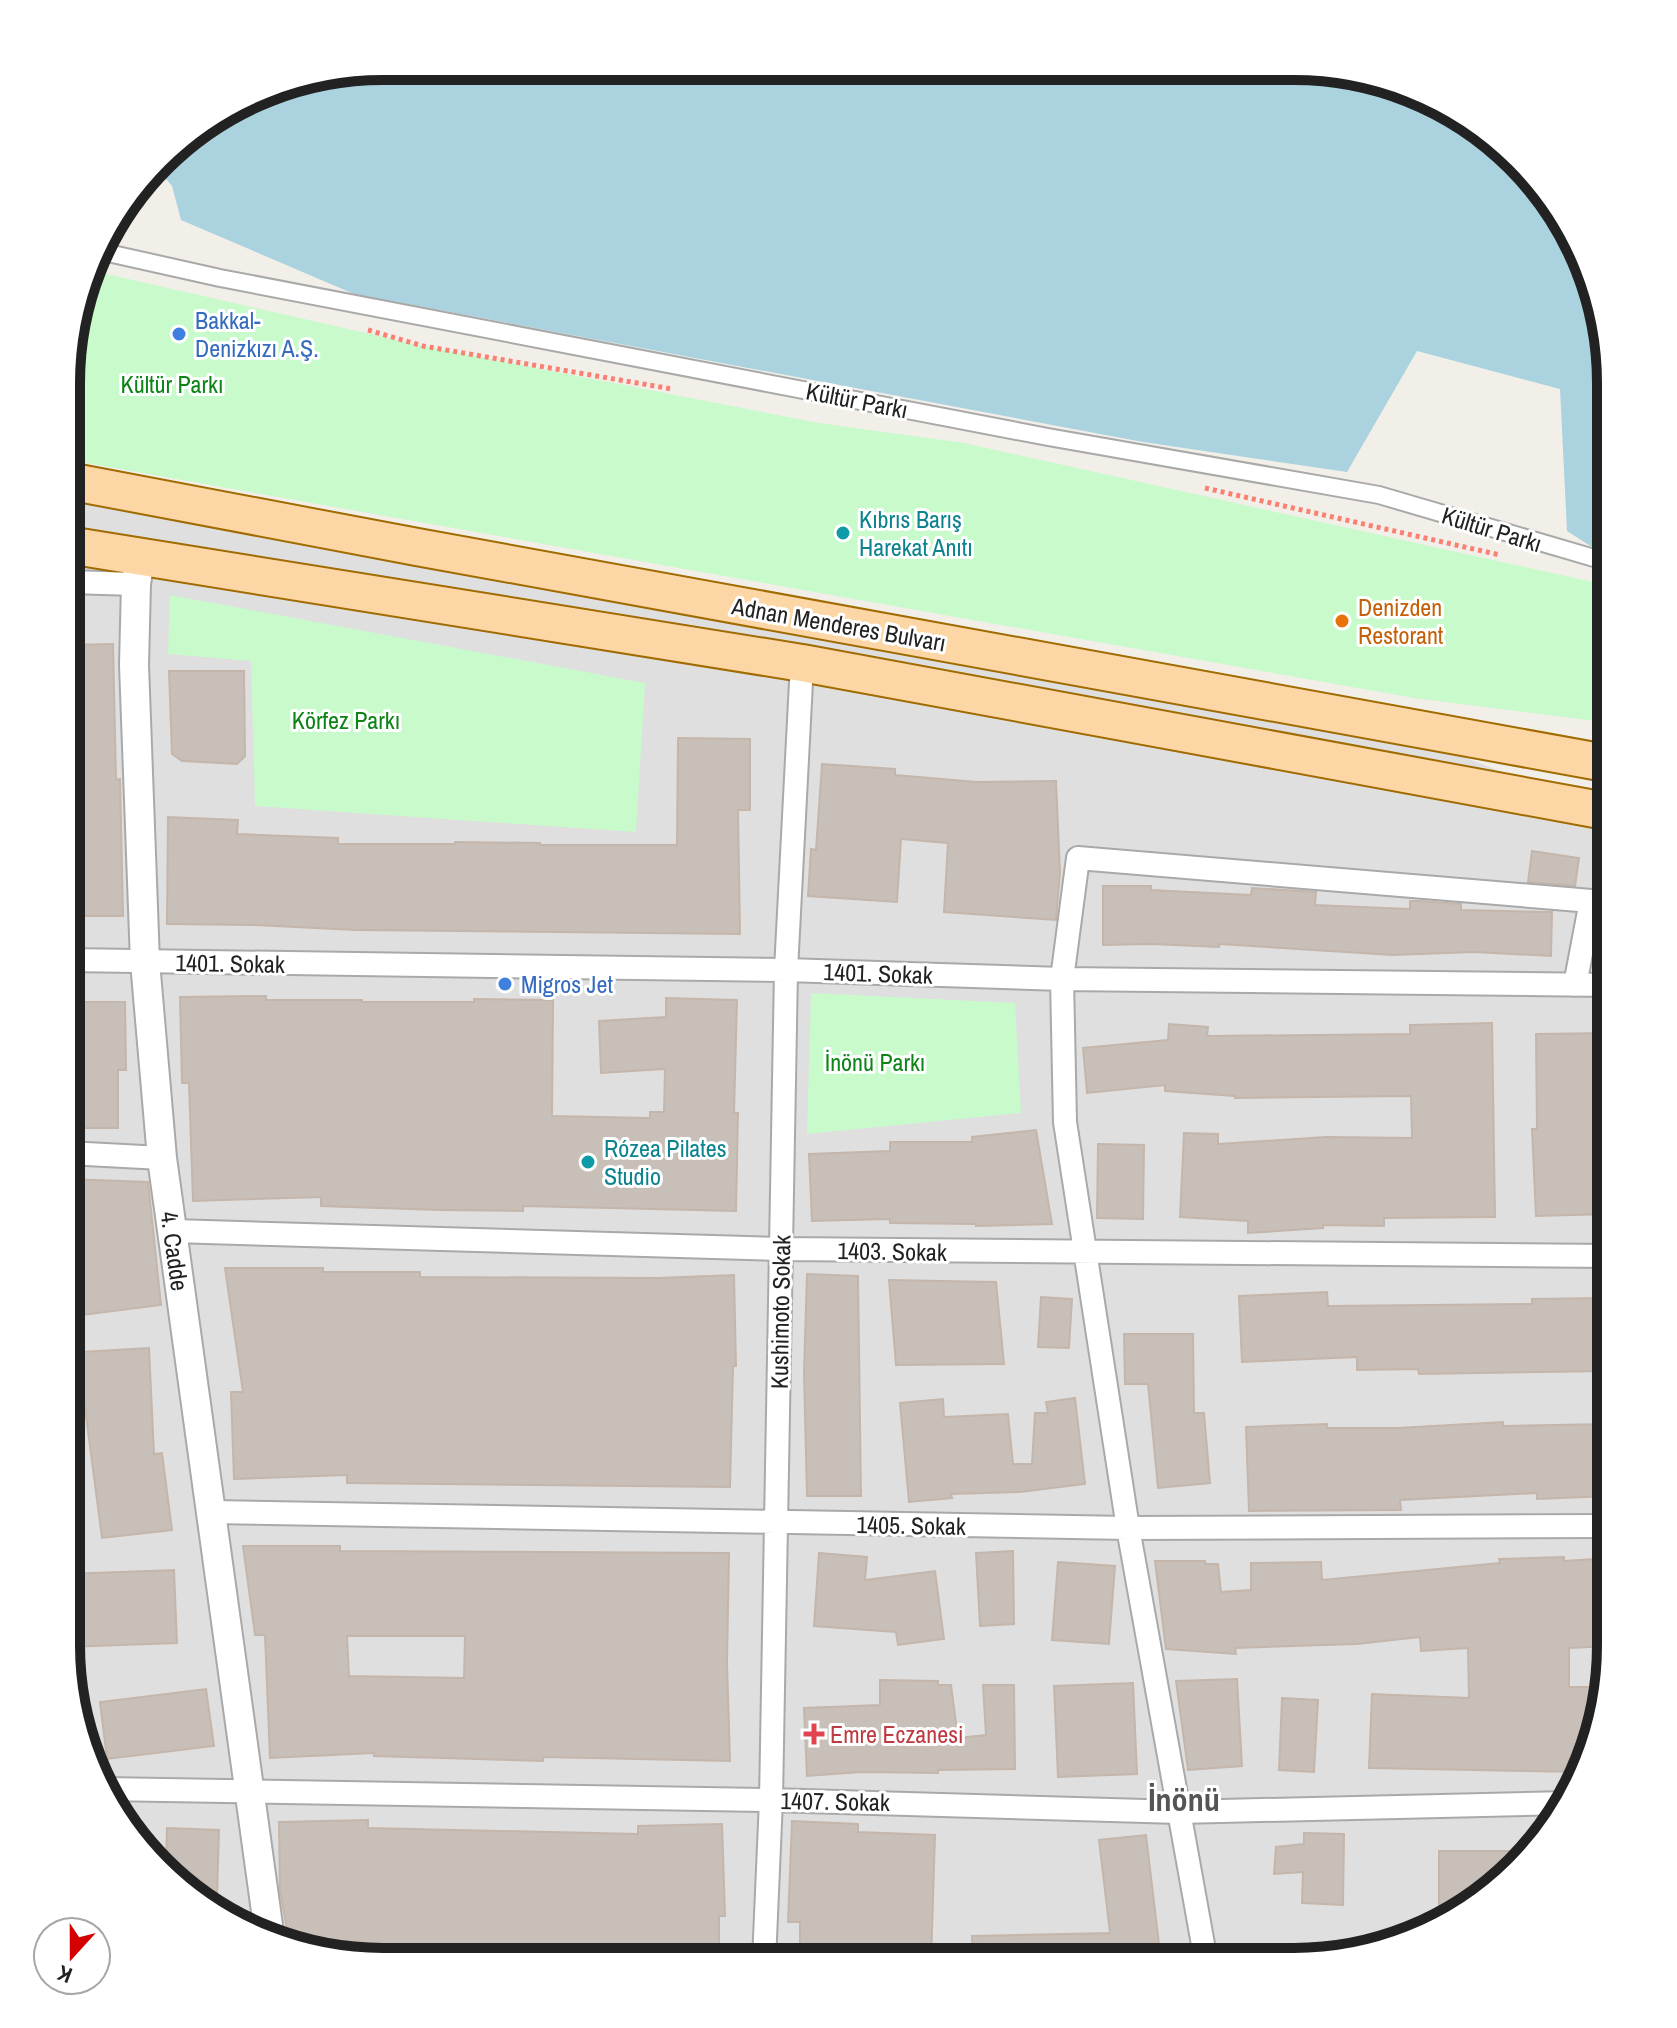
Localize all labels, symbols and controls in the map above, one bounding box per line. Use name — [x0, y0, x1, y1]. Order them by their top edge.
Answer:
place label: Bakkal- Denizkızı A.Ş. — [195, 304, 319, 364]
marker: Bakkal- Denizkızı A.Ş. — [170, 325, 188, 343]
park label: Kültür Parkı — [121, 368, 223, 400]
street label: Kültür Parkı — [803, 374, 911, 426]
street label: Kültür Parkı — [1438, 499, 1546, 559]
place label: Kıbrıs Barış Harekat Anıtı — [859, 503, 973, 563]
marker: Kıbrıs Barış Harekat Anıtı — [834, 524, 852, 542]
street label: Adnan Menderes Bulvarı — [729, 589, 948, 659]
place label: Denizden Restorant — [1358, 591, 1444, 651]
marker: Denizden Restorant — [1333, 612, 1351, 630]
park label: Körfez Parkı — [292, 704, 400, 736]
street label: 1401. Sokak — [175, 946, 285, 980]
street label: 1401. Sokak — [823, 955, 933, 991]
place label: Migros Jet — [521, 968, 613, 1000]
marker: Migros Jet — [496, 975, 514, 993]
park label: İnönü Parkı — [825, 1046, 925, 1078]
place label: Rózea Pilates Studio — [604, 1132, 727, 1192]
marker: Rózea Pilates Studio — [579, 1153, 597, 1171]
street label: 4. Cadde — [154, 1209, 196, 1293]
street label: Kushimoto Sokak — [763, 1234, 797, 1389]
street label: 1403. Sokak — [837, 1234, 947, 1268]
street label: 1405. Sokak — [856, 1508, 966, 1542]
place label: Emre Eczanesi — [830, 1718, 963, 1750]
marker: Emre Eczanesi — [805, 1725, 823, 1743]
district label: İnönü — [1148, 1778, 1220, 1821]
street label: 1407. Sokak — [780, 1784, 890, 1818]
north arrow — [32, 1916, 112, 1996]
text: K — [53, 1958, 76, 1991]

